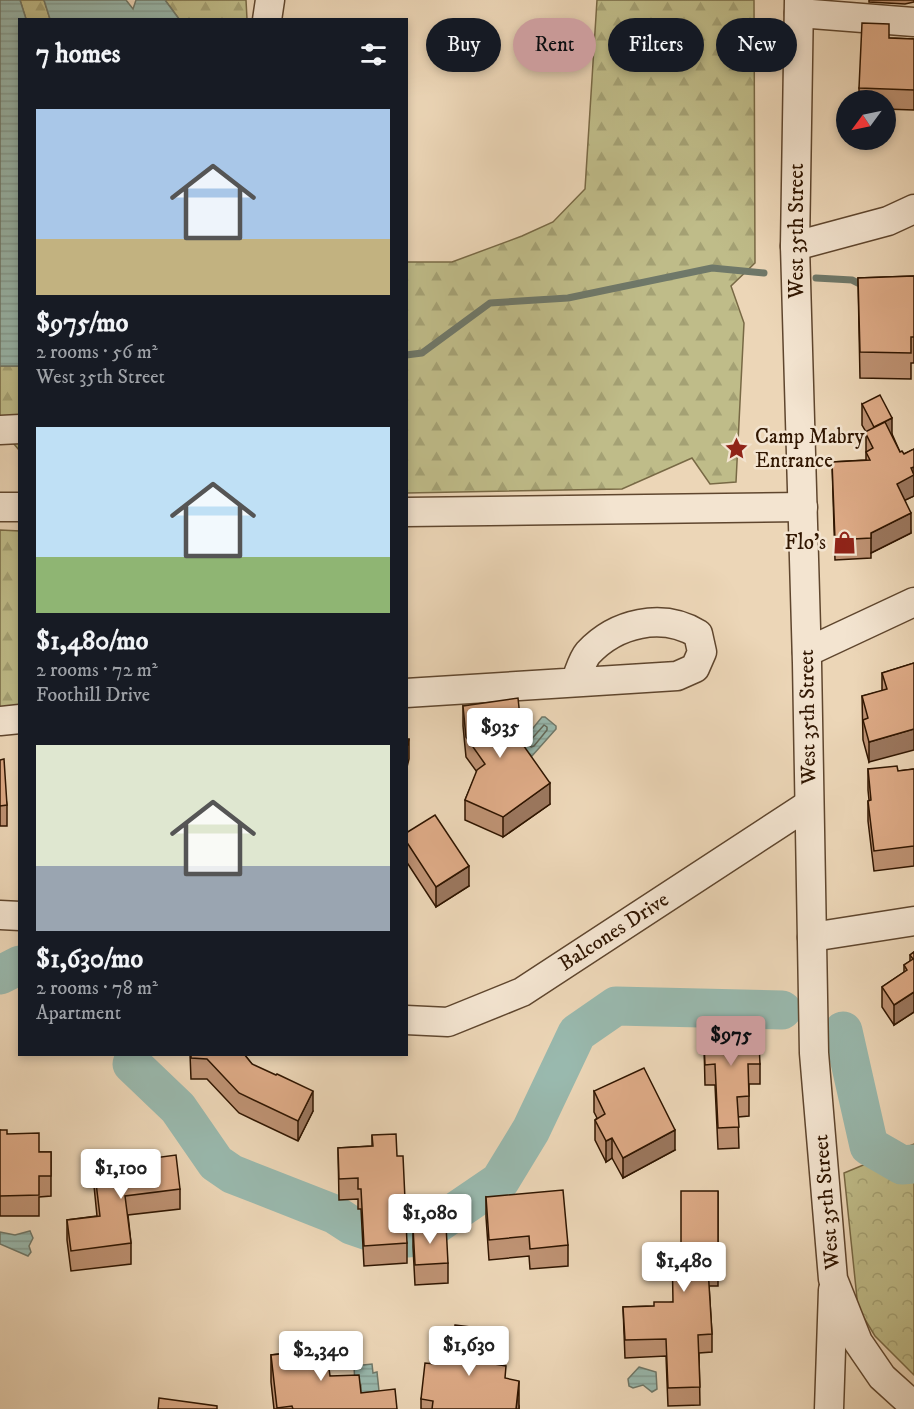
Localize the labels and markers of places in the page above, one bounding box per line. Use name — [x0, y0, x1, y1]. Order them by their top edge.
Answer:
place label: Camp Mabry Entrance — [755, 424, 865, 474]
place icon: Camp Mabry Entrance — [724, 436, 750, 462]
place label: Flo's — [785, 530, 826, 556]
shop icon: Flo's — [831, 530, 857, 556]
pin: $935 — [464, 708, 536, 759]
pin: $975 — [695, 1016, 767, 1067]
pin: $1,100 — [72, 1149, 170, 1200]
pin: $1,080 — [381, 1194, 479, 1245]
pin: $1,480 — [635, 1242, 733, 1293]
pin: $1,630 — [420, 1326, 518, 1377]
pin: $2,340 — [272, 1331, 370, 1382]

